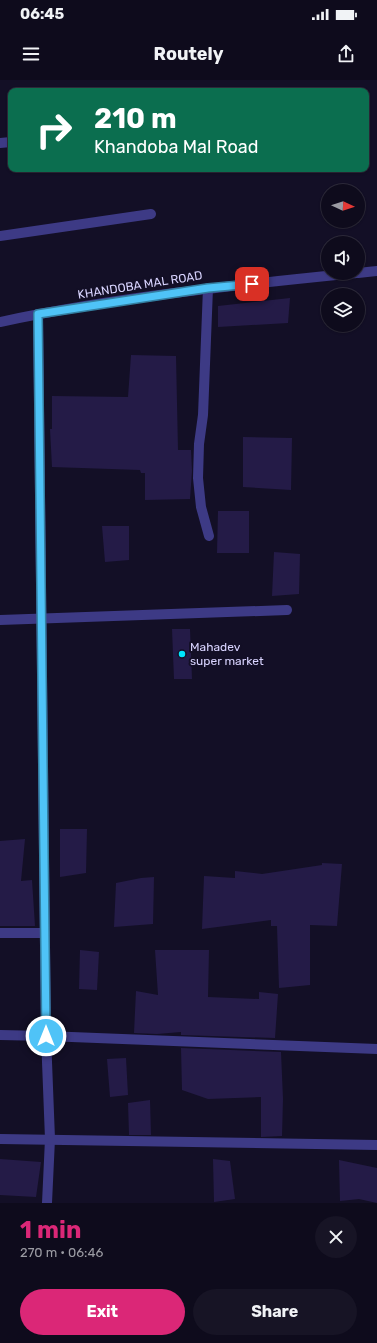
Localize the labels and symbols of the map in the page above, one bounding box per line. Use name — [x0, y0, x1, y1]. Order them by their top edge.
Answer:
north arrow — [321, 184, 365, 228]
pin — [235, 267, 269, 301]
street label: KHANDOBA MAL ROAD — [77, 268, 203, 302]
place label: Mahadev super market — [190, 640, 264, 668]
marker: Mahadev super market — [177, 649, 187, 659]
position arrow — [25, 1015, 67, 1057]

